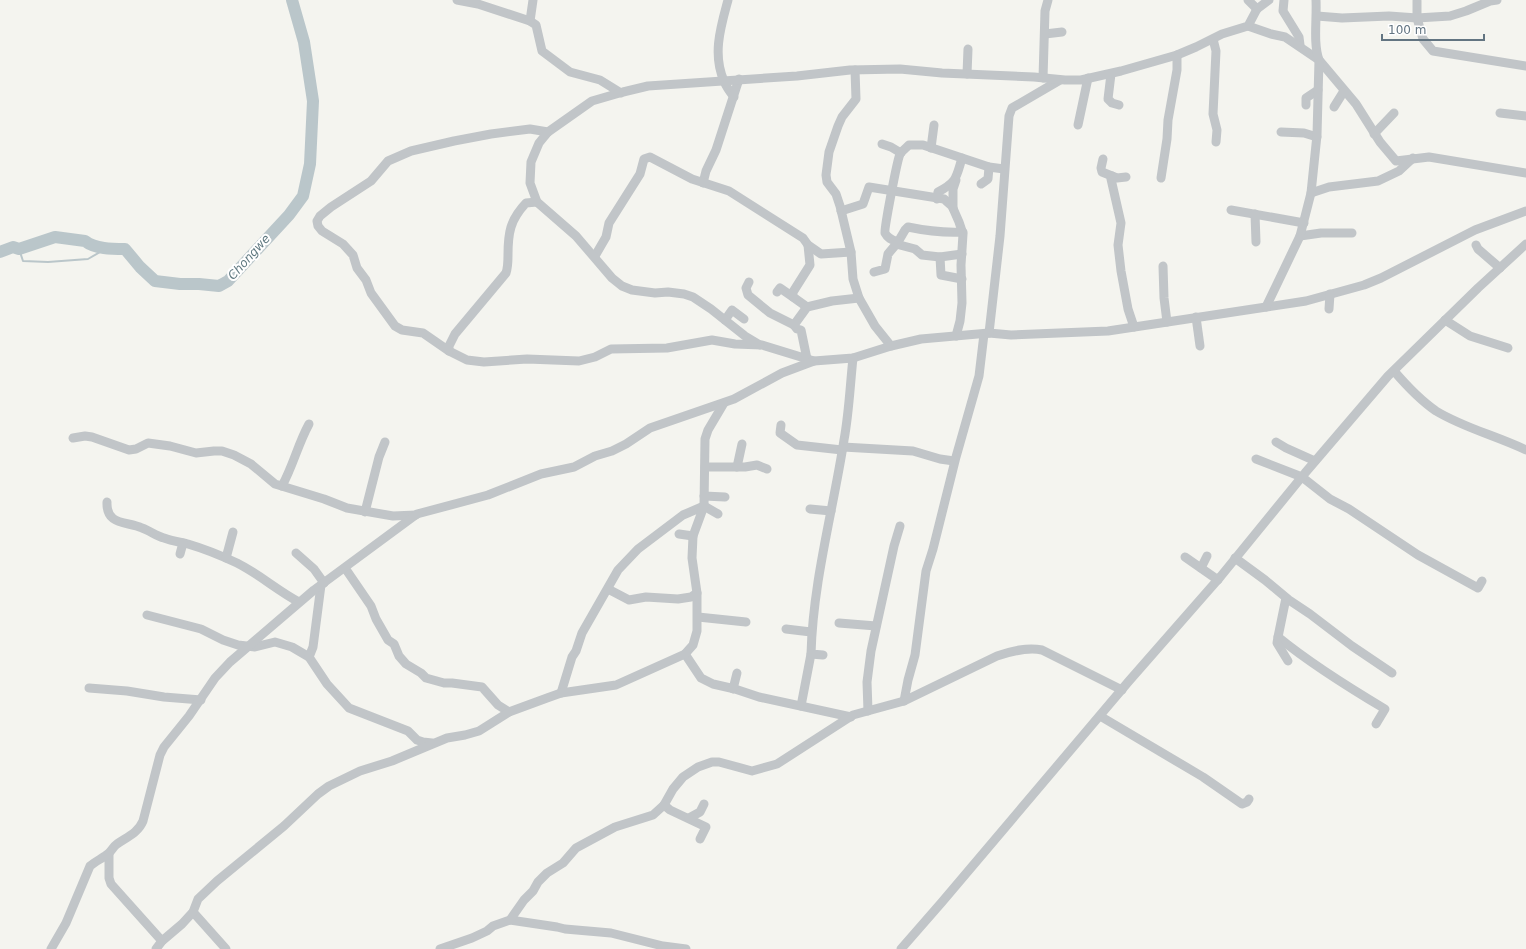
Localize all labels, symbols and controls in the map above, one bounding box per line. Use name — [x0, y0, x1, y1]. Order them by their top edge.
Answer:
scale bar — [1382, 16, 1484, 42]
text: 100 m — [1388, 23, 1426, 37]
water label: Chongwe — [225, 232, 273, 282]

